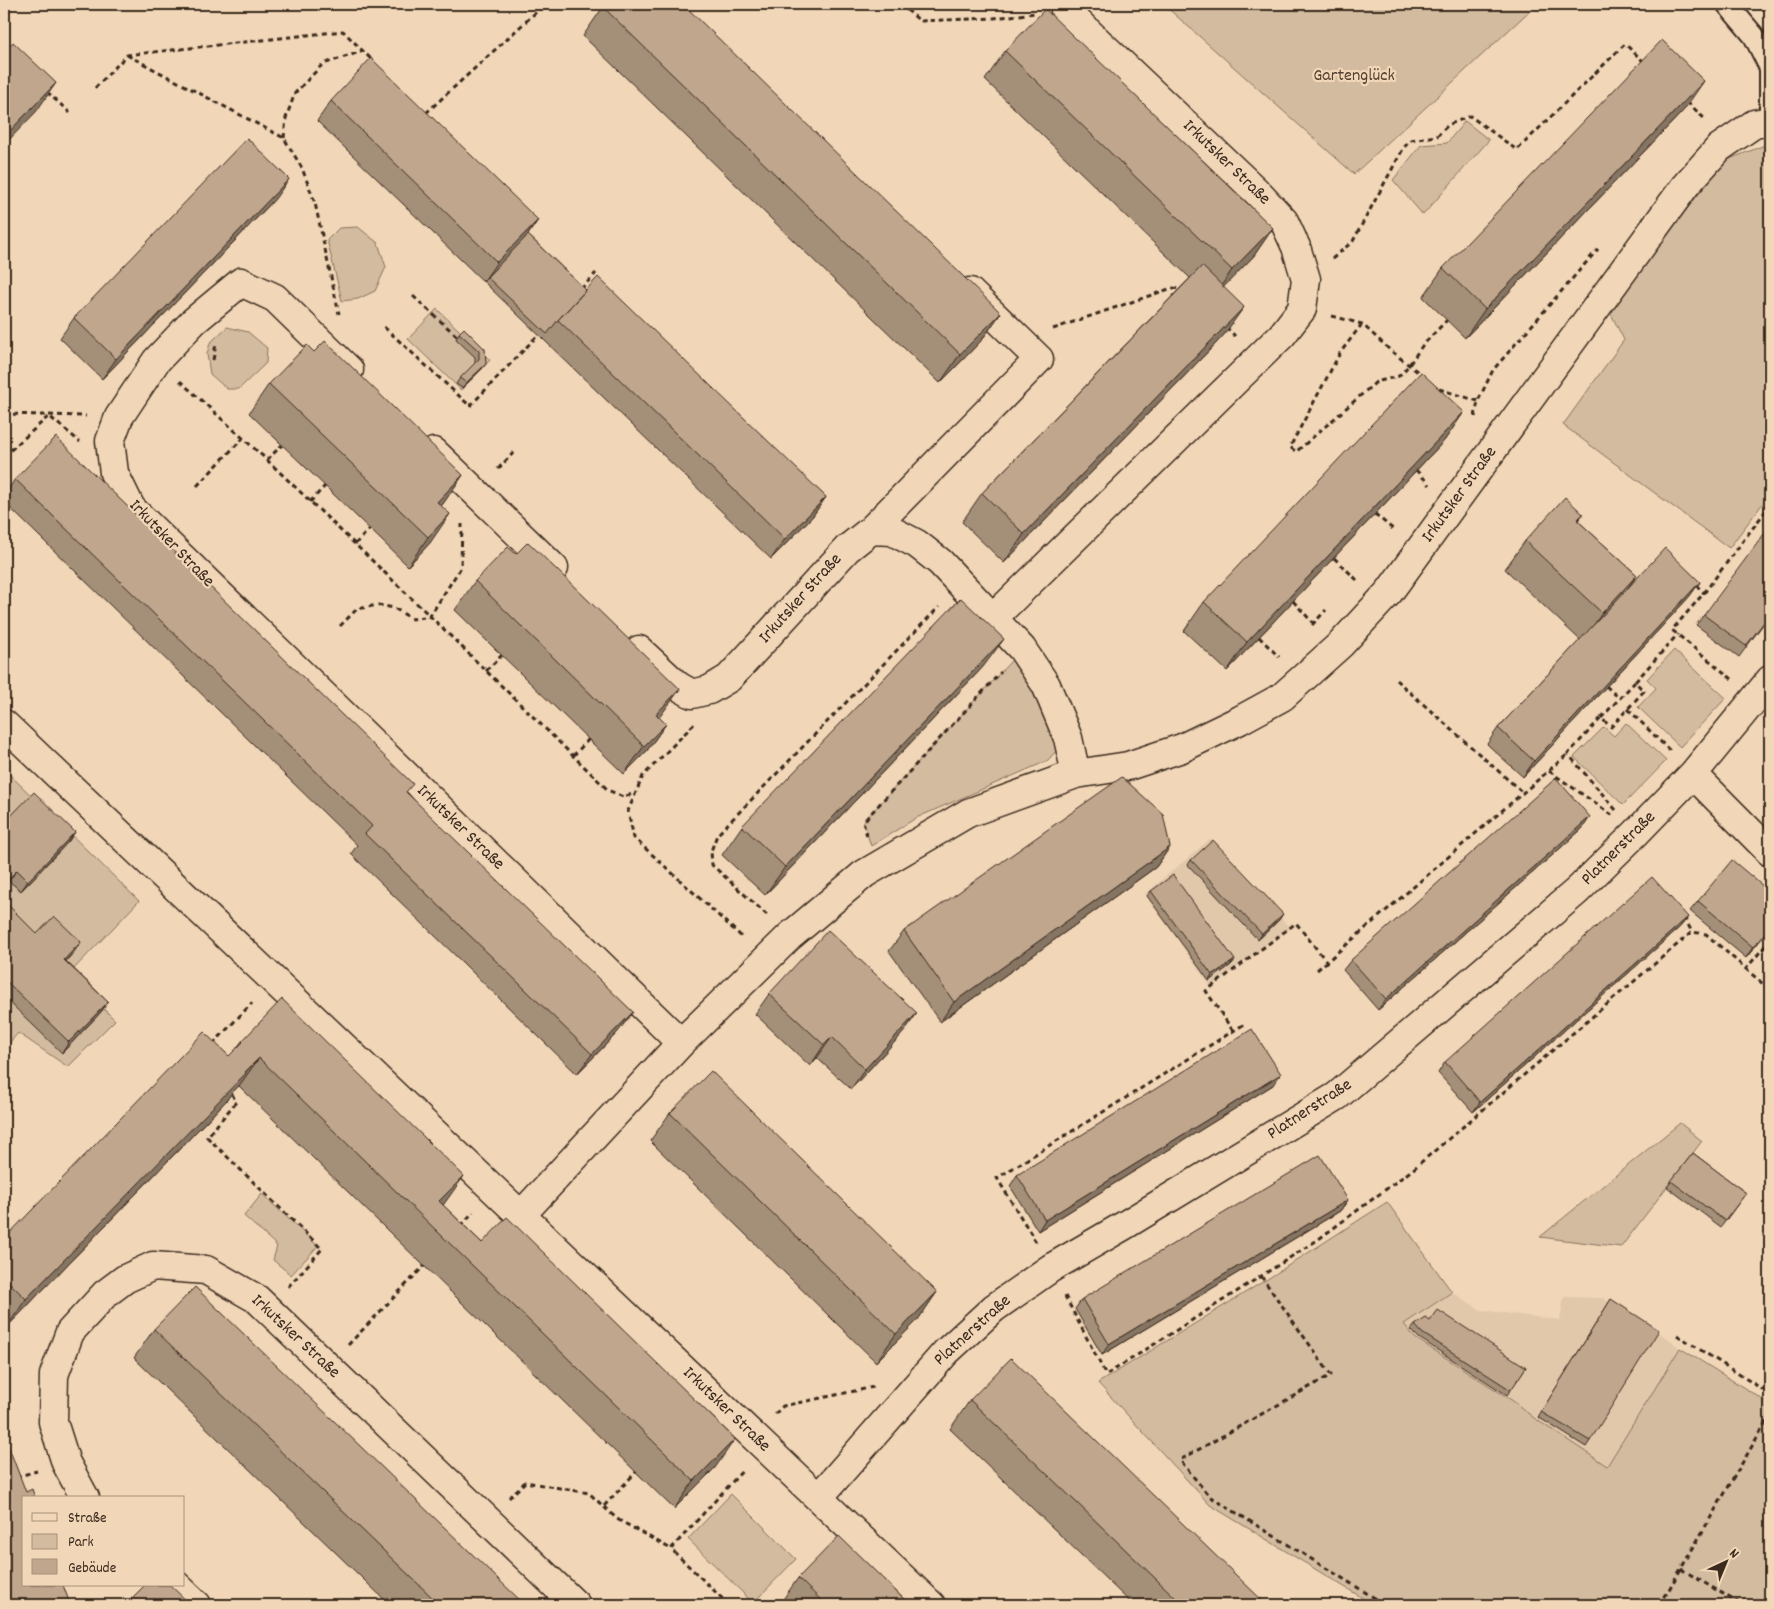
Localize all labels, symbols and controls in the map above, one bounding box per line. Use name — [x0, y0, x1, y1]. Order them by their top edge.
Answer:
park label: Gartenglück — [1313, 64, 1395, 89]
street label: Irkutsker Straße — [1176, 114, 1276, 212]
street label: Irkutsker Straße — [1416, 442, 1504, 548]
street label: Irkutsker Straße — [122, 494, 220, 594]
street label: Irkutsker Straße — [754, 548, 848, 650]
street label: Irkutsker Straße — [410, 779, 510, 877]
street label: Platnerstraße — [1576, 806, 1662, 892]
street label: Platnerstraße — [1263, 1073, 1357, 1147]
street label: Irkutsker Straße — [245, 1289, 345, 1385]
street label: Platnerstraße — [929, 1289, 1017, 1372]
street label: Irkutsker Straße — [676, 1361, 776, 1459]
legend — [22, 1496, 185, 1586]
text: Straße — [68, 1508, 107, 1530]
text: Park — [68, 1532, 94, 1554]
north arrow — [1702, 1536, 1752, 1586]
text: N — [1724, 1544, 1743, 1564]
text: Gebäude — [68, 1558, 117, 1580]

